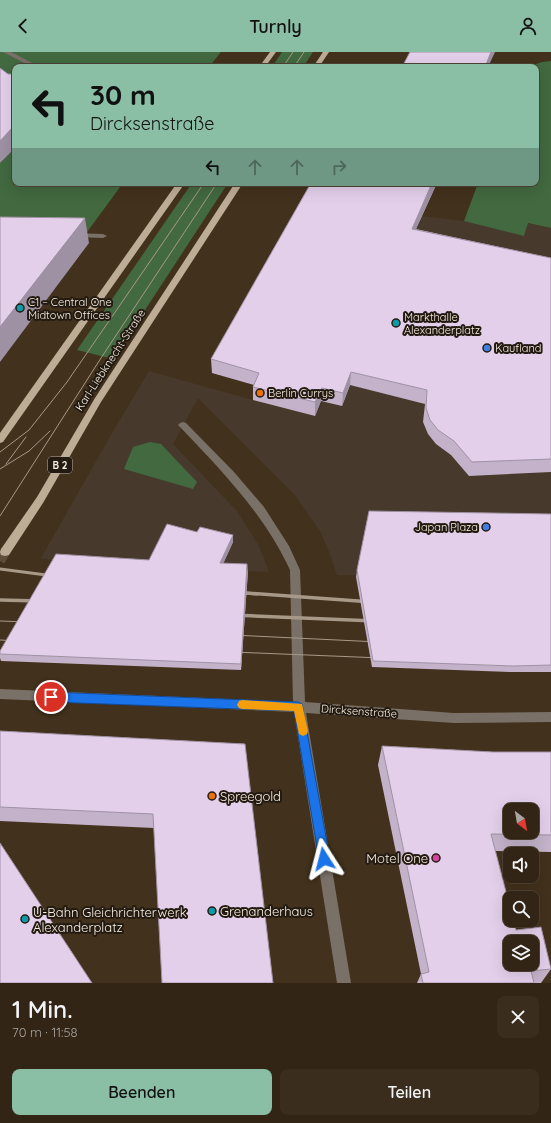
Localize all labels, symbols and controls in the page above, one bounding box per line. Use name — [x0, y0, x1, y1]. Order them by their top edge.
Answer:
icon: back — [12, 15, 34, 37]
text: Turnly — [249, 15, 302, 38]
icon: person — [517, 15, 539, 37]
text: 30 m — [90, 77, 156, 112]
icon: left — [24, 80, 76, 132]
text: Dircksenstraße — [90, 112, 214, 135]
icon: left — [202, 156, 224, 178]
icon: ahead — [244, 156, 266, 178]
icon: ahead — [286, 156, 308, 178]
icon: right — [328, 156, 350, 178]
place label: C1 – Central One Midtown Offices — [28, 295, 112, 322]
marker: C1 – Central One Midtown Offices — [15, 303, 25, 313]
street label: Karl-Liebknecht-Straße — [72, 307, 148, 413]
place label: Markthalle Alexanderplatz — [404, 310, 480, 337]
marker: Markthalle Alexanderplatz — [391, 318, 401, 328]
place label: Kaufland — [495, 341, 541, 355]
marker: Kaufland — [482, 343, 492, 353]
place label: Berlin Currys — [268, 386, 333, 400]
marker: Berlin Currys — [255, 388, 265, 398]
road number: B 2 — [48, 457, 72, 473]
place label: Japan Plaza — [415, 520, 478, 534]
marker: Japan Plaza — [481, 522, 491, 532]
pin — [34, 680, 68, 714]
icon: arrive — [40, 686, 62, 708]
street label: Dircksenstraße — [321, 701, 397, 721]
place label: Spreegold — [220, 788, 281, 804]
marker: Spreegold — [207, 791, 217, 801]
north arrow — [503, 803, 539, 839]
map controls — [503, 803, 539, 971]
position arrow — [303, 838, 345, 880]
button: sound — [503, 847, 539, 883]
place label: Motel One — [366, 850, 428, 866]
marker: Motel One — [431, 853, 441, 863]
button: search — [503, 891, 539, 927]
place label: Grenanderhaus — [220, 903, 313, 919]
place label: U-Bahn Gleichrichterwerk Alexanderplatz — [33, 904, 187, 935]
marker: Grenanderhaus — [207, 906, 217, 916]
marker: U-Bahn Gleichrichterwerk Alexanderplatz — [20, 914, 30, 924]
button: layers — [503, 935, 539, 971]
text: 1 Min. — [12, 994, 73, 1024]
button: close — [497, 996, 539, 1038]
text: 70 m · 11:58 — [12, 1024, 78, 1040]
button: Beenden — [12, 1069, 272, 1115]
button: Teilen — [280, 1069, 539, 1115]

